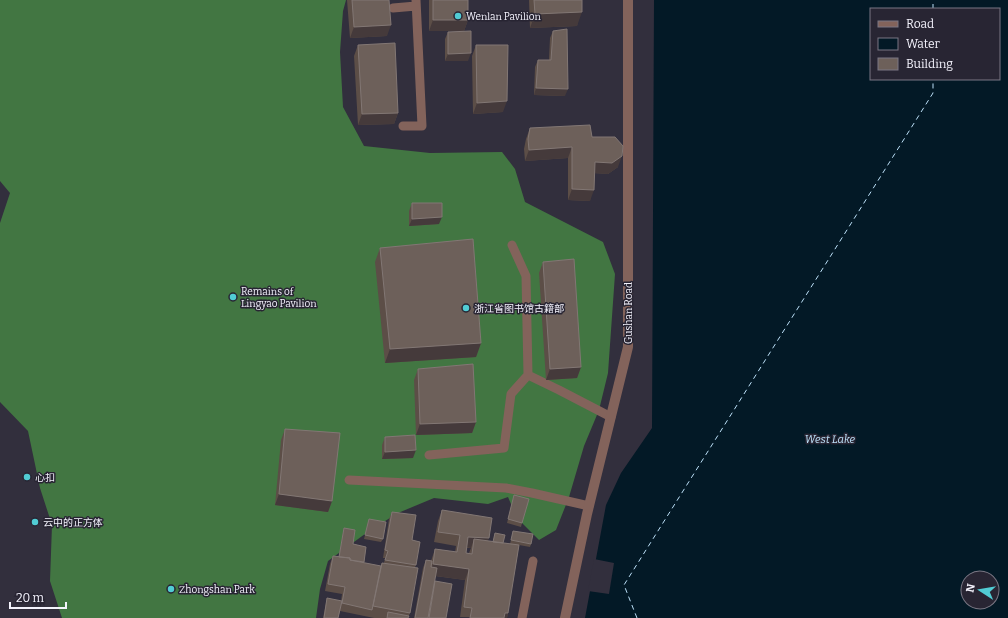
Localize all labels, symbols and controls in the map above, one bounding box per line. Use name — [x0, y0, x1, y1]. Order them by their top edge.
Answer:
legend — [870, 8, 1000, 80]
marker: Wenlan Pavilion — [453, 11, 463, 21]
place label: Wenlan Pavilion — [466, 11, 542, 23]
text: Road — [906, 17, 934, 31]
text: Water — [906, 37, 941, 51]
text: Building — [906, 57, 953, 71]
street label: Gushan Road — [623, 282, 635, 344]
place label: Remains of Lingyao Pavilion — [241, 286, 317, 310]
marker: Remains of Lingyao Pavilion — [228, 292, 238, 302]
marker: 浙江省图书馆古籍部 — [461, 303, 471, 313]
place label: 浙江省图书馆古籍部 — [474, 303, 564, 315]
water label: West Lake — [805, 433, 856, 446]
marker: 心扣 — [22, 472, 32, 482]
place label: 心扣 — [35, 472, 55, 484]
marker: 云中的正方体 — [30, 517, 40, 527]
place label: 云中的正方体 — [43, 517, 103, 529]
north arrow — [960, 570, 1000, 610]
text: N — [963, 582, 978, 594]
scale bar — [10, 584, 66, 610]
marker: Zhongshan Park — [166, 584, 176, 594]
place label: Zhongshan Park — [179, 584, 255, 596]
text: 20 m — [16, 591, 45, 605]

